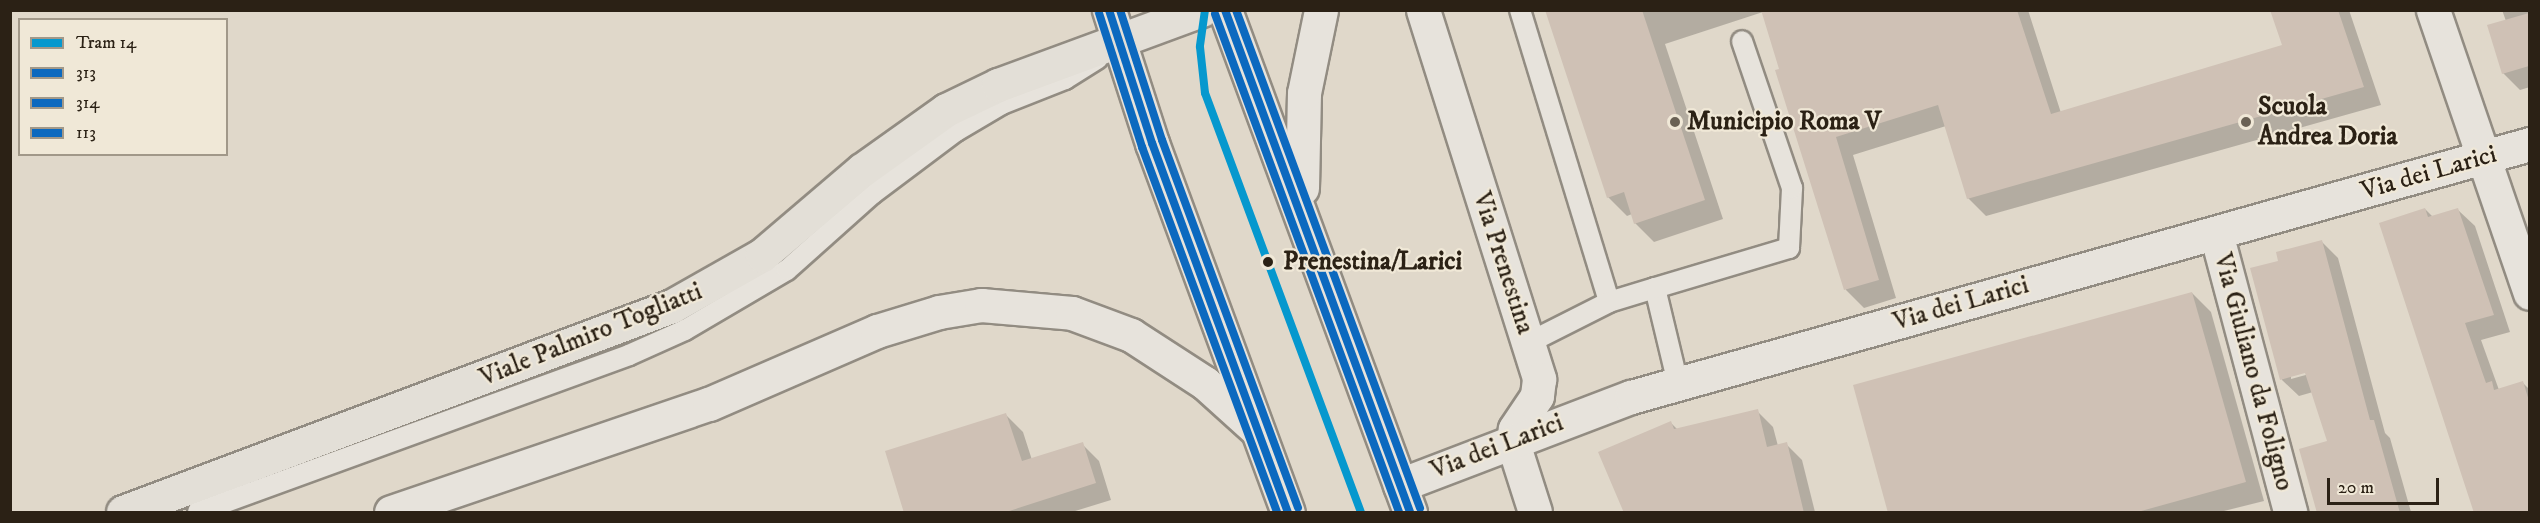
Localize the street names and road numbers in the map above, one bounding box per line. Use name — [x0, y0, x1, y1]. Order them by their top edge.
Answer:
street label: Via dei Larici — [2358, 139, 2500, 207]
street label: Via Prenestina — [1465, 188, 1541, 338]
street label: Via Giuliano da Foligno — [2206, 250, 2300, 494]
street label: Via dei Larici — [1890, 270, 2032, 338]
street label: Viale Palmiro Togliatti — [475, 276, 707, 394]
street label: Via dei Larici — [1426, 407, 1568, 487]

